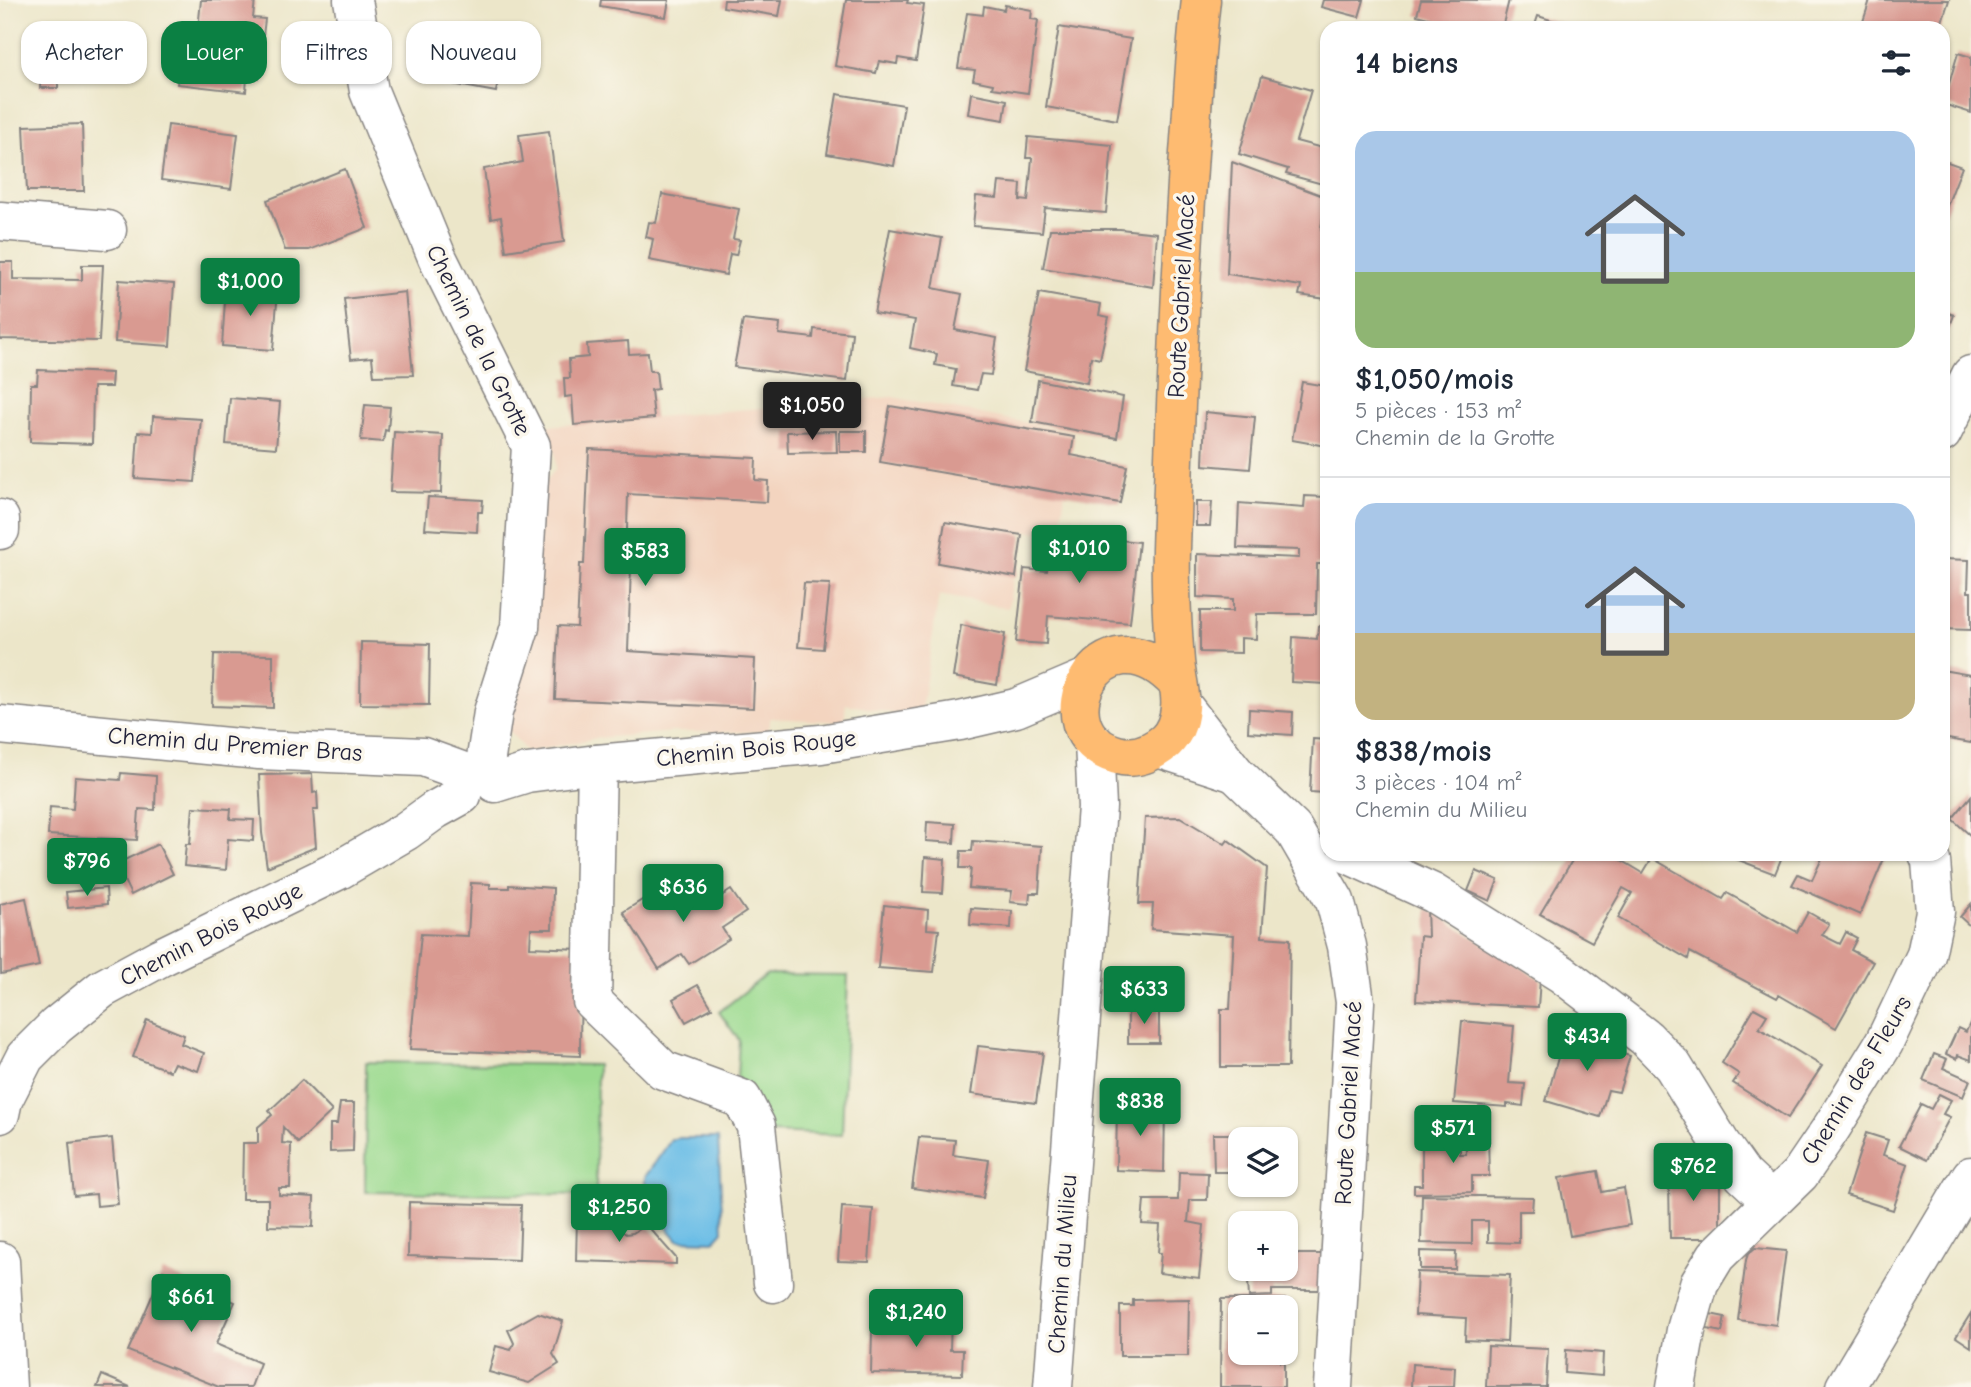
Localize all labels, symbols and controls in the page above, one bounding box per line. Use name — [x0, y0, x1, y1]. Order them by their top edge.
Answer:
chip: Acheter — [21, 21, 147, 84]
chip: Louer — [161, 21, 267, 84]
chip: Filtres — [281, 21, 392, 84]
chip: Nouveau — [406, 21, 541, 84]
icon: filters — [1877, 44, 1915, 82]
text: 14 biens — [1355, 46, 1458, 81]
icon: home — [1572, 176, 1698, 302]
street label: Route Gabriel Macé — [1162, 193, 1200, 399]
street label: Chemin de la Grotte — [421, 240, 537, 440]
pin: $1,000 — [193, 258, 307, 318]
text: $1,000 — [217, 267, 283, 294]
text: $1,050/mois — [1355, 362, 1513, 397]
pin: $1,050 — [755, 382, 869, 442]
text: $1,050 — [779, 391, 845, 418]
text: 5 pièces · 153 m² — [1355, 397, 1521, 424]
text: Chemin de la Grotte — [1355, 424, 1555, 451]
pin: $1,010 — [1022, 526, 1136, 585]
pin: $583 — [604, 528, 686, 588]
text: $1,010 — [1048, 534, 1110, 561]
text: $583 — [620, 537, 670, 564]
icon: home — [1572, 548, 1698, 674]
street label: Chemin du Premier Bras — [107, 721, 363, 767]
street label: Chemin Bois Rouge — [655, 724, 857, 772]
text: $838/mois — [1355, 734, 1491, 769]
text: 3 pièces · 104 m² — [1355, 769, 1522, 796]
text: Chemin du Milieu — [1355, 796, 1527, 823]
pin: $796 — [46, 838, 128, 898]
text: $796 — [63, 847, 111, 874]
pin: $636 — [642, 864, 724, 924]
text: $636 — [658, 873, 708, 900]
street label: Chemin Bois Rouge — [115, 876, 307, 992]
pin: $633 — [1103, 967, 1185, 1026]
text: $633 — [1120, 975, 1168, 1002]
street label: Chemin des Fleurs — [1795, 991, 1917, 1169]
street label: Route Gabriel Macé — [1329, 1000, 1367, 1206]
pin: $434 — [1546, 1014, 1628, 1073]
text: $434 — [1564, 1022, 1610, 1049]
pin: $838 — [1099, 1078, 1181, 1138]
text: $838 — [1116, 1087, 1164, 1114]
pin: $571 — [1412, 1106, 1494, 1165]
text: $571 — [1430, 1114, 1476, 1141]
map controls — [1228, 1127, 1298, 1365]
button: layers — [1228, 1127, 1298, 1197]
pin: $762 — [1652, 1144, 1734, 1203]
text: $762 — [1670, 1152, 1716, 1179]
street label: Chemin du Milieu — [1042, 1173, 1082, 1355]
pin: $1,250 — [562, 1184, 676, 1244]
text: $1,250 — [587, 1193, 651, 1220]
button: + — [1228, 1211, 1298, 1281]
pin: $661 — [150, 1274, 232, 1334]
text: $661 — [168, 1283, 214, 1310]
pin: $1,240 — [859, 1290, 973, 1349]
button: − — [1228, 1295, 1298, 1365]
text: $1,240 — [885, 1298, 947, 1325]

